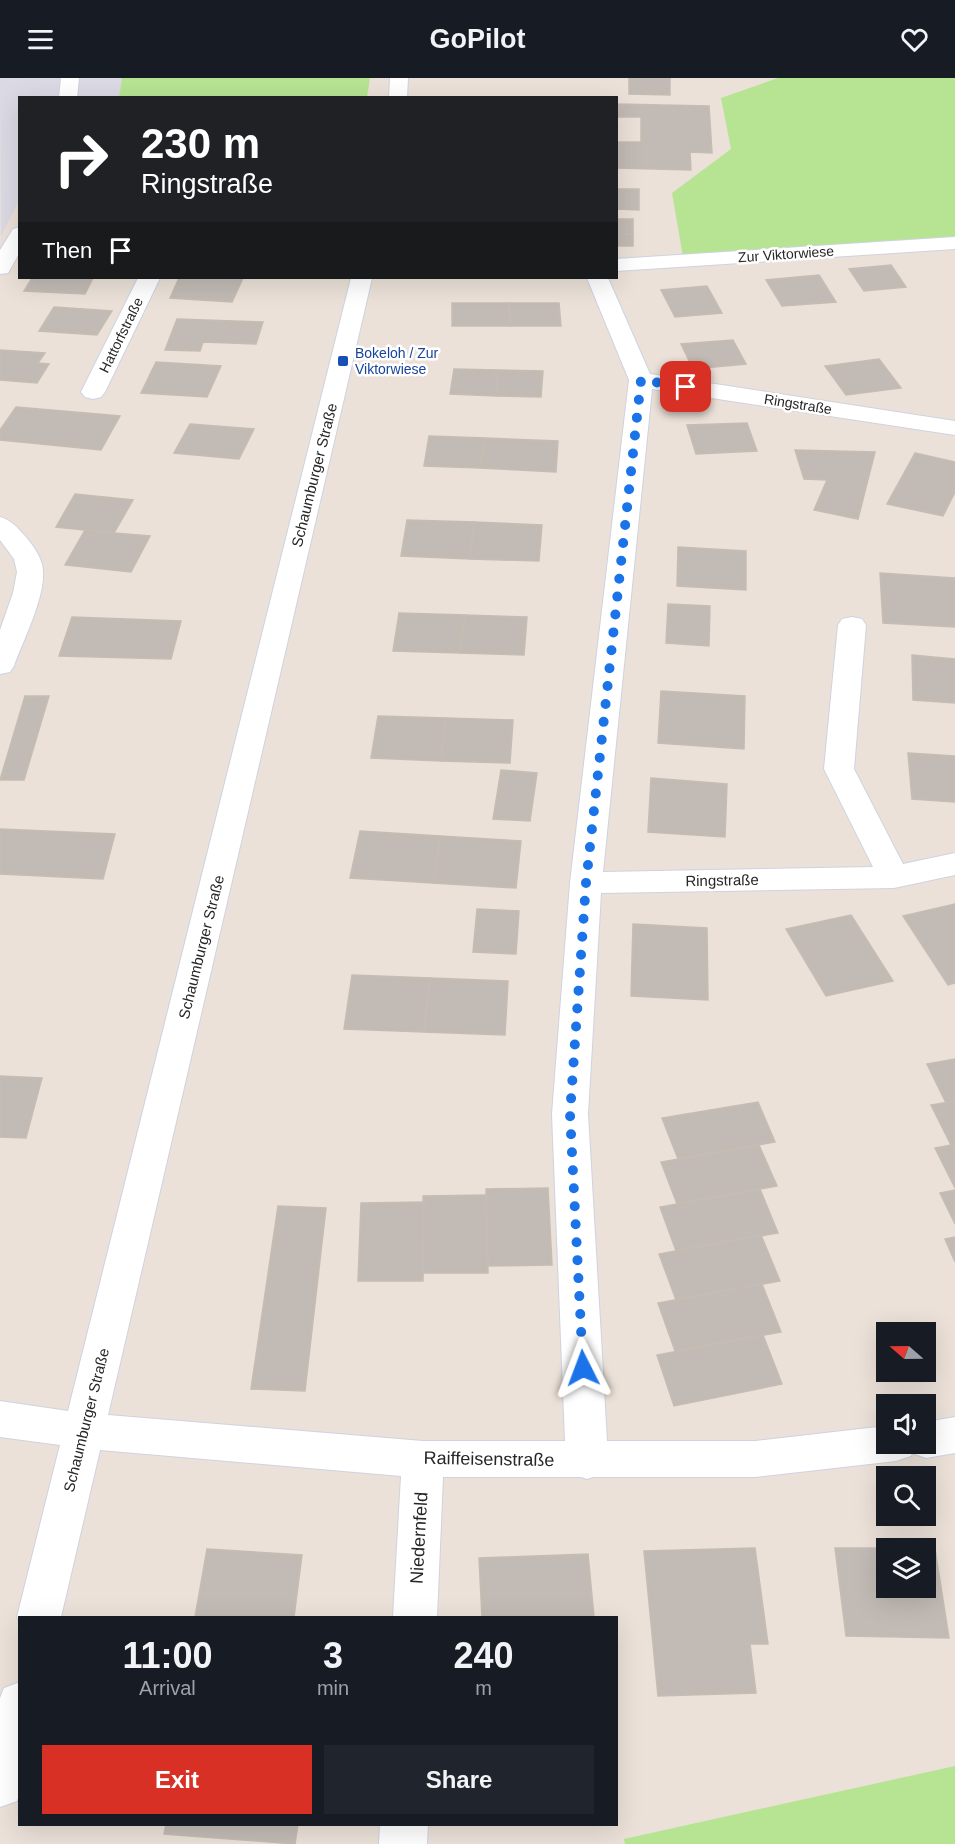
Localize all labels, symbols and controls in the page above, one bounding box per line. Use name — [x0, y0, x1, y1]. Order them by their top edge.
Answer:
icon: menu — [24, 23, 57, 56]
icon: heart — [898, 23, 931, 56]
text: GoPilot — [430, 24, 526, 54]
icon: right — [42, 120, 120, 198]
text: 230 m — [141, 120, 260, 167]
text: Ringstraße — [141, 169, 273, 199]
icon: arrive — [104, 234, 137, 267]
text: Then — [42, 238, 92, 263]
street label: Zur Viktorwiese — [737, 243, 835, 265]
street label: Hattorfstraße — [96, 295, 146, 375]
place label: Bokeloh / Zur Viktorwiese — [355, 345, 439, 377]
marker: Bokeloh / Zur Viktorwiese — [336, 354, 350, 368]
pin — [660, 361, 711, 412]
icon: arrive — [669, 370, 702, 403]
street label: Ringstraße — [763, 391, 833, 417]
street label: Schaumburger Straße — [288, 401, 340, 549]
street label: Ringstraße — [685, 871, 759, 889]
street label: Schaumburger Straße — [175, 873, 227, 1021]
north arrow — [876, 1322, 936, 1382]
map controls — [876, 1322, 936, 1598]
position arrow — [551, 1336, 615, 1400]
street label: Schaumburger Straße — [60, 1346, 112, 1494]
button: sound — [876, 1394, 936, 1454]
street label: Raiffeisenstraße — [423, 1448, 555, 1470]
button: search — [876, 1466, 936, 1526]
street label: Niedernfeld — [407, 1492, 431, 1584]
button: layers — [876, 1538, 936, 1598]
text: 11:00 — [122, 1635, 212, 1676]
text: 3 — [323, 1635, 343, 1676]
text: 240 — [454, 1635, 514, 1676]
text: Arrival — [139, 1677, 196, 1699]
text: min — [317, 1677, 349, 1699]
text: m — [475, 1677, 492, 1699]
button: Exit — [42, 1745, 312, 1814]
button: Share — [324, 1745, 594, 1814]

